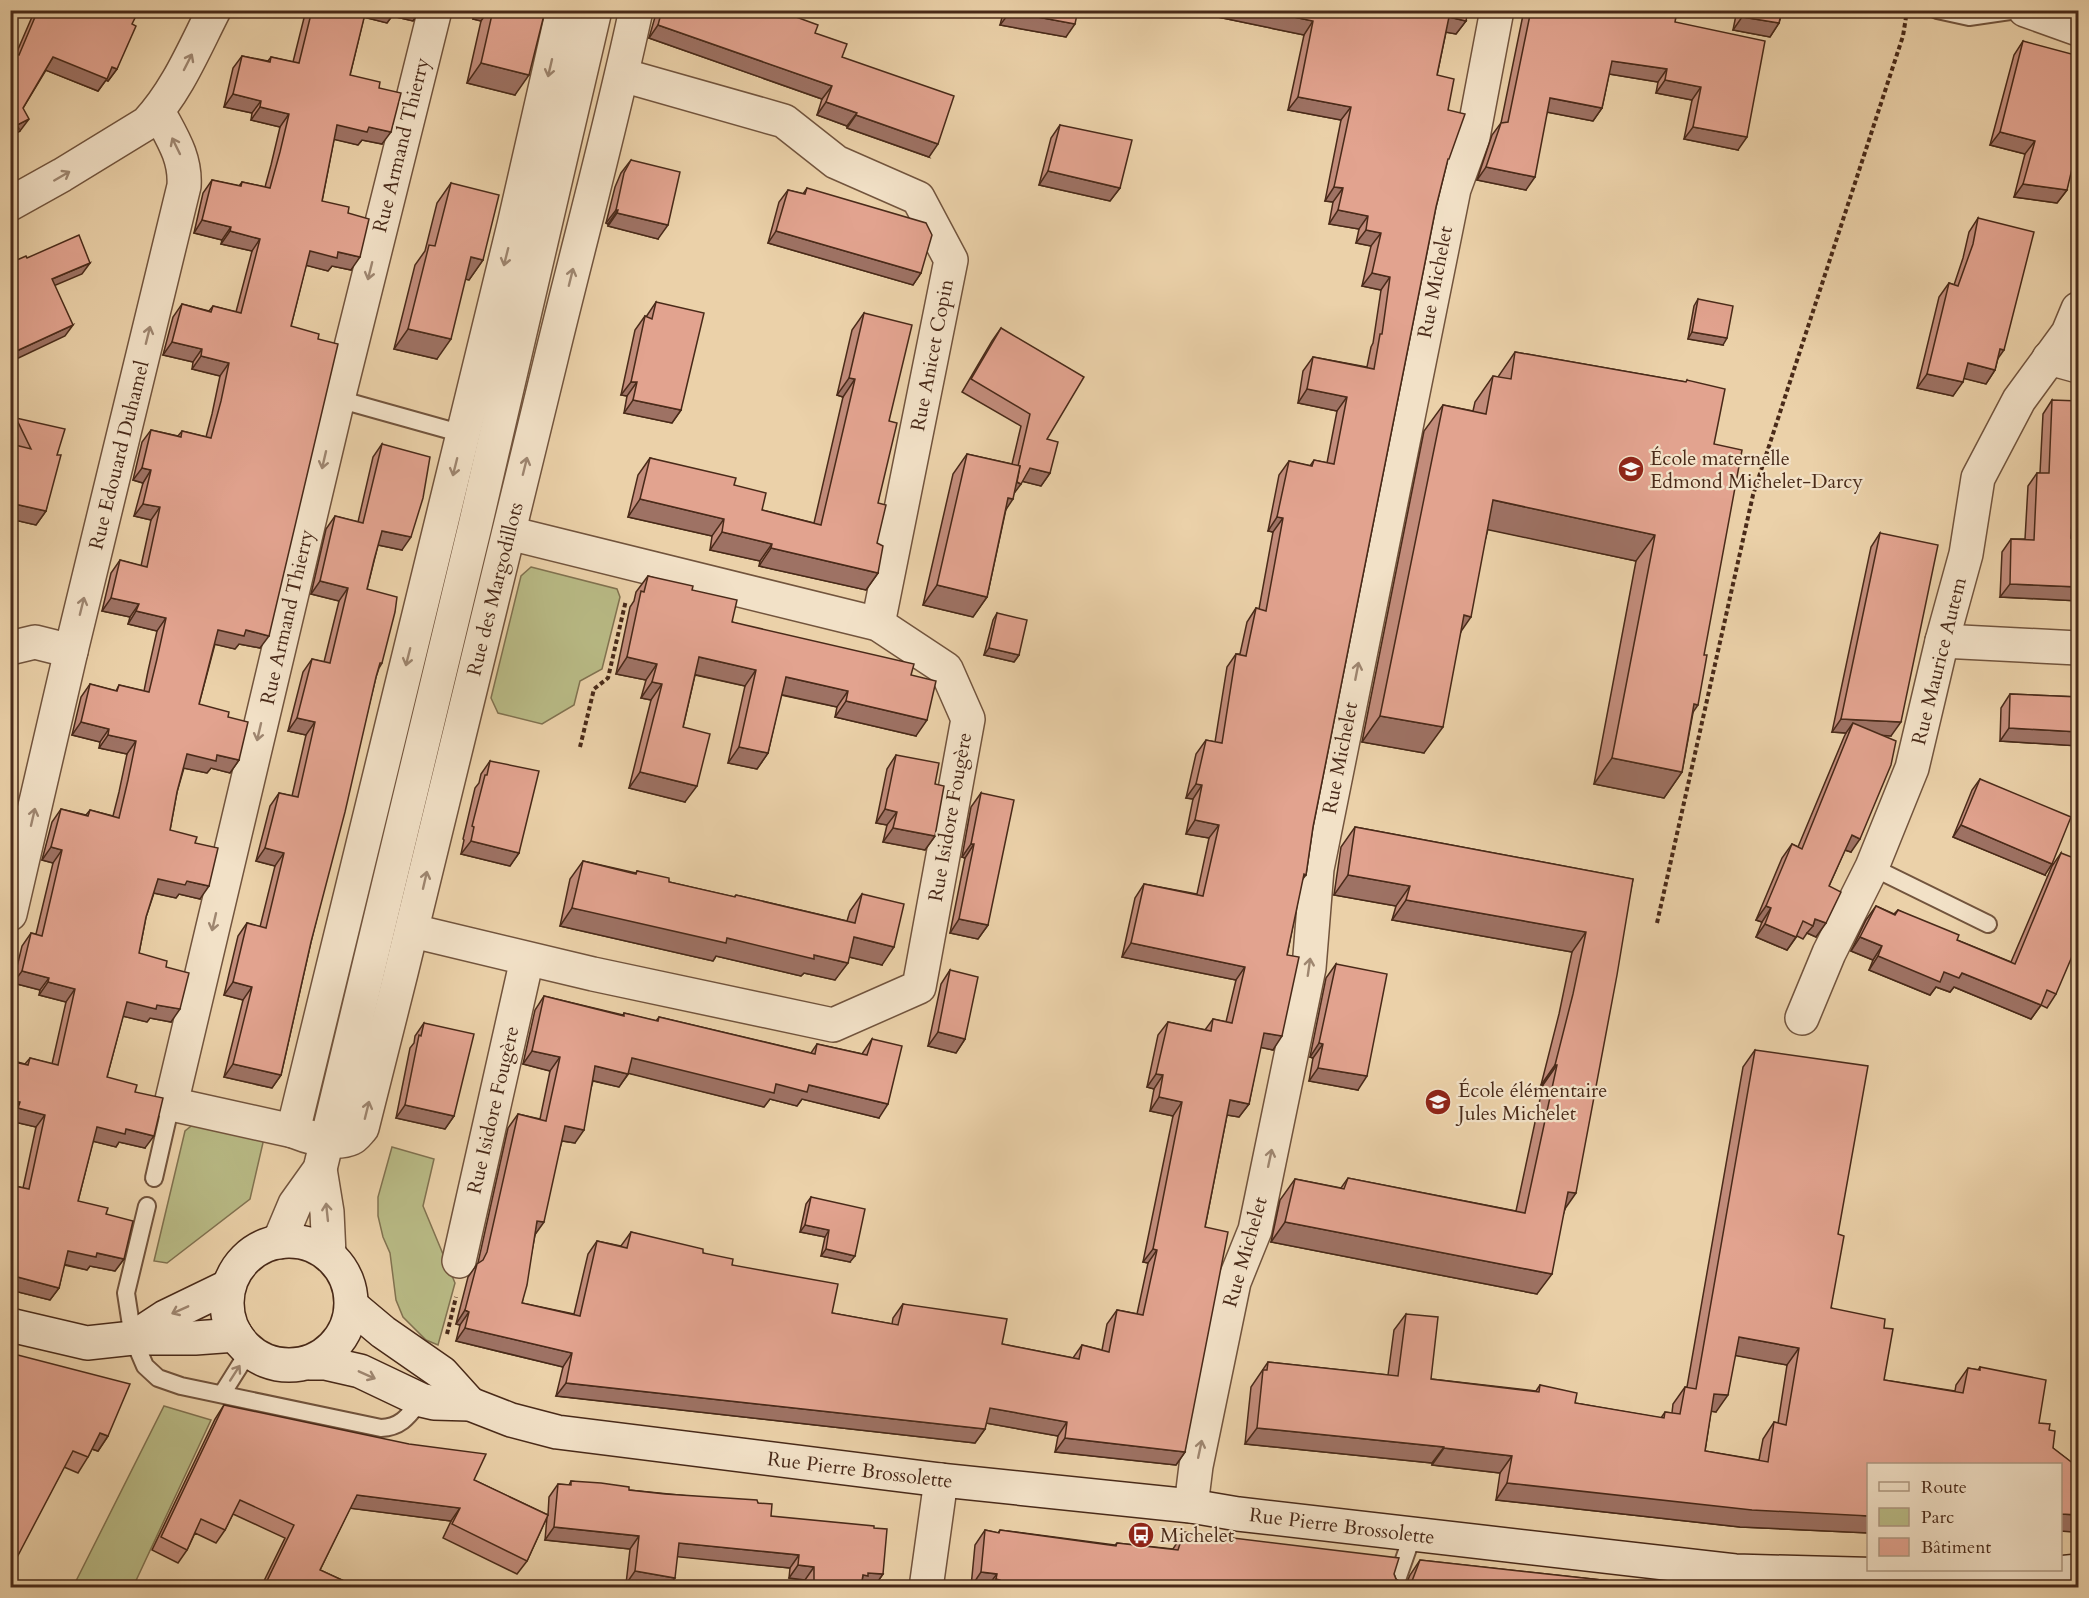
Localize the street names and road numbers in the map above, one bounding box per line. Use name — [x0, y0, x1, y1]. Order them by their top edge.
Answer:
street label: Rue Armand Thierry — [366, 54, 436, 235]
street label: Rue Michelet — [1411, 223, 1459, 340]
street label: Rue Anicet Copin — [904, 276, 960, 433]
street label: Rue Edouard Duhamel — [82, 358, 156, 552]
street label: Rue des Margodillots — [460, 499, 530, 679]
street label: Rue Armand Thierry — [254, 526, 320, 707]
street label: Rue Maurice Autem — [1905, 574, 1973, 748]
street label: Rue Michelet — [1316, 699, 1364, 816]
street label: Rue Isidore Fougère — [922, 730, 978, 904]
street label: Rue Isidore Fougère — [461, 1023, 525, 1197]
street label: Rue Michelet — [1216, 1193, 1274, 1310]
street label: Rue Pierre Brossolette — [766, 1445, 954, 1495]
street label: Rue Pierre Brossolette — [1248, 1501, 1436, 1551]

